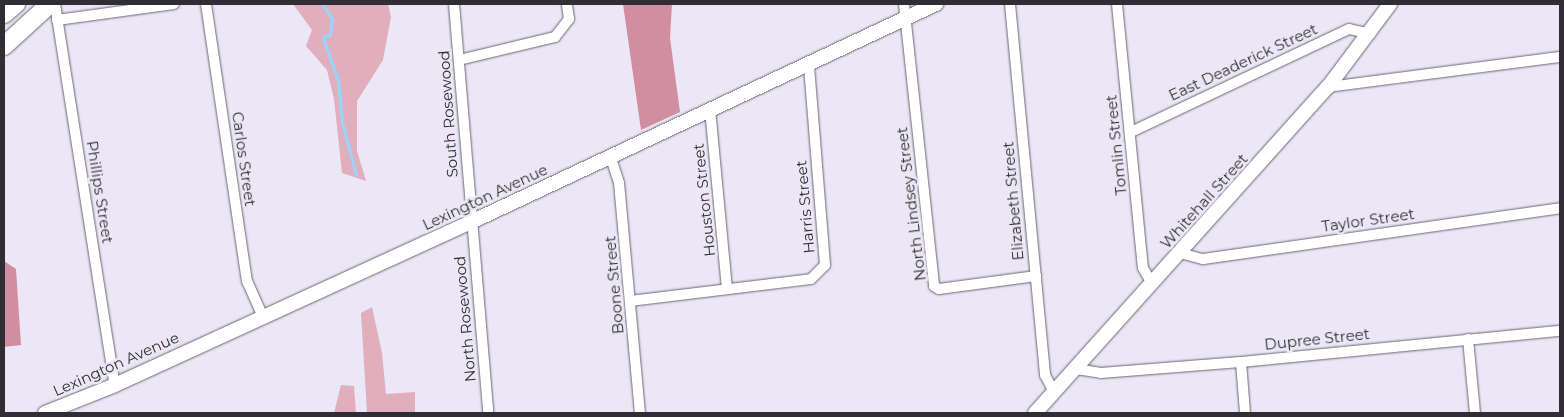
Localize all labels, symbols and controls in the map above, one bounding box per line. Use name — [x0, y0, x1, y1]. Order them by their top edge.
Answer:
street label: East Deaderick Street — [1166, 20, 1320, 104]
street label: South Rosewood — [435, 50, 461, 178]
street label: Tomlin Street — [1102, 94, 1130, 196]
street label: Carlos Street — [228, 111, 260, 207]
street label: North Lindsey Street — [893, 126, 929, 282]
street label: Phillips Street — [83, 139, 117, 245]
street label: Elizabeth Street — [999, 141, 1027, 261]
street label: Houston Street — [689, 143, 719, 257]
street label: Whitehall Street — [1157, 150, 1251, 252]
street label: Lexington Avenue — [420, 160, 550, 234]
street label: Harris Street — [792, 160, 818, 254]
street label: Taylor Street — [1320, 205, 1416, 235]
street label: Boone Street — [601, 235, 627, 335]
street label: North Rosewood — [451, 255, 479, 383]
street label: Dupree Street — [1263, 325, 1371, 353]
street label: Lexington Avenue — [50, 328, 182, 400]

